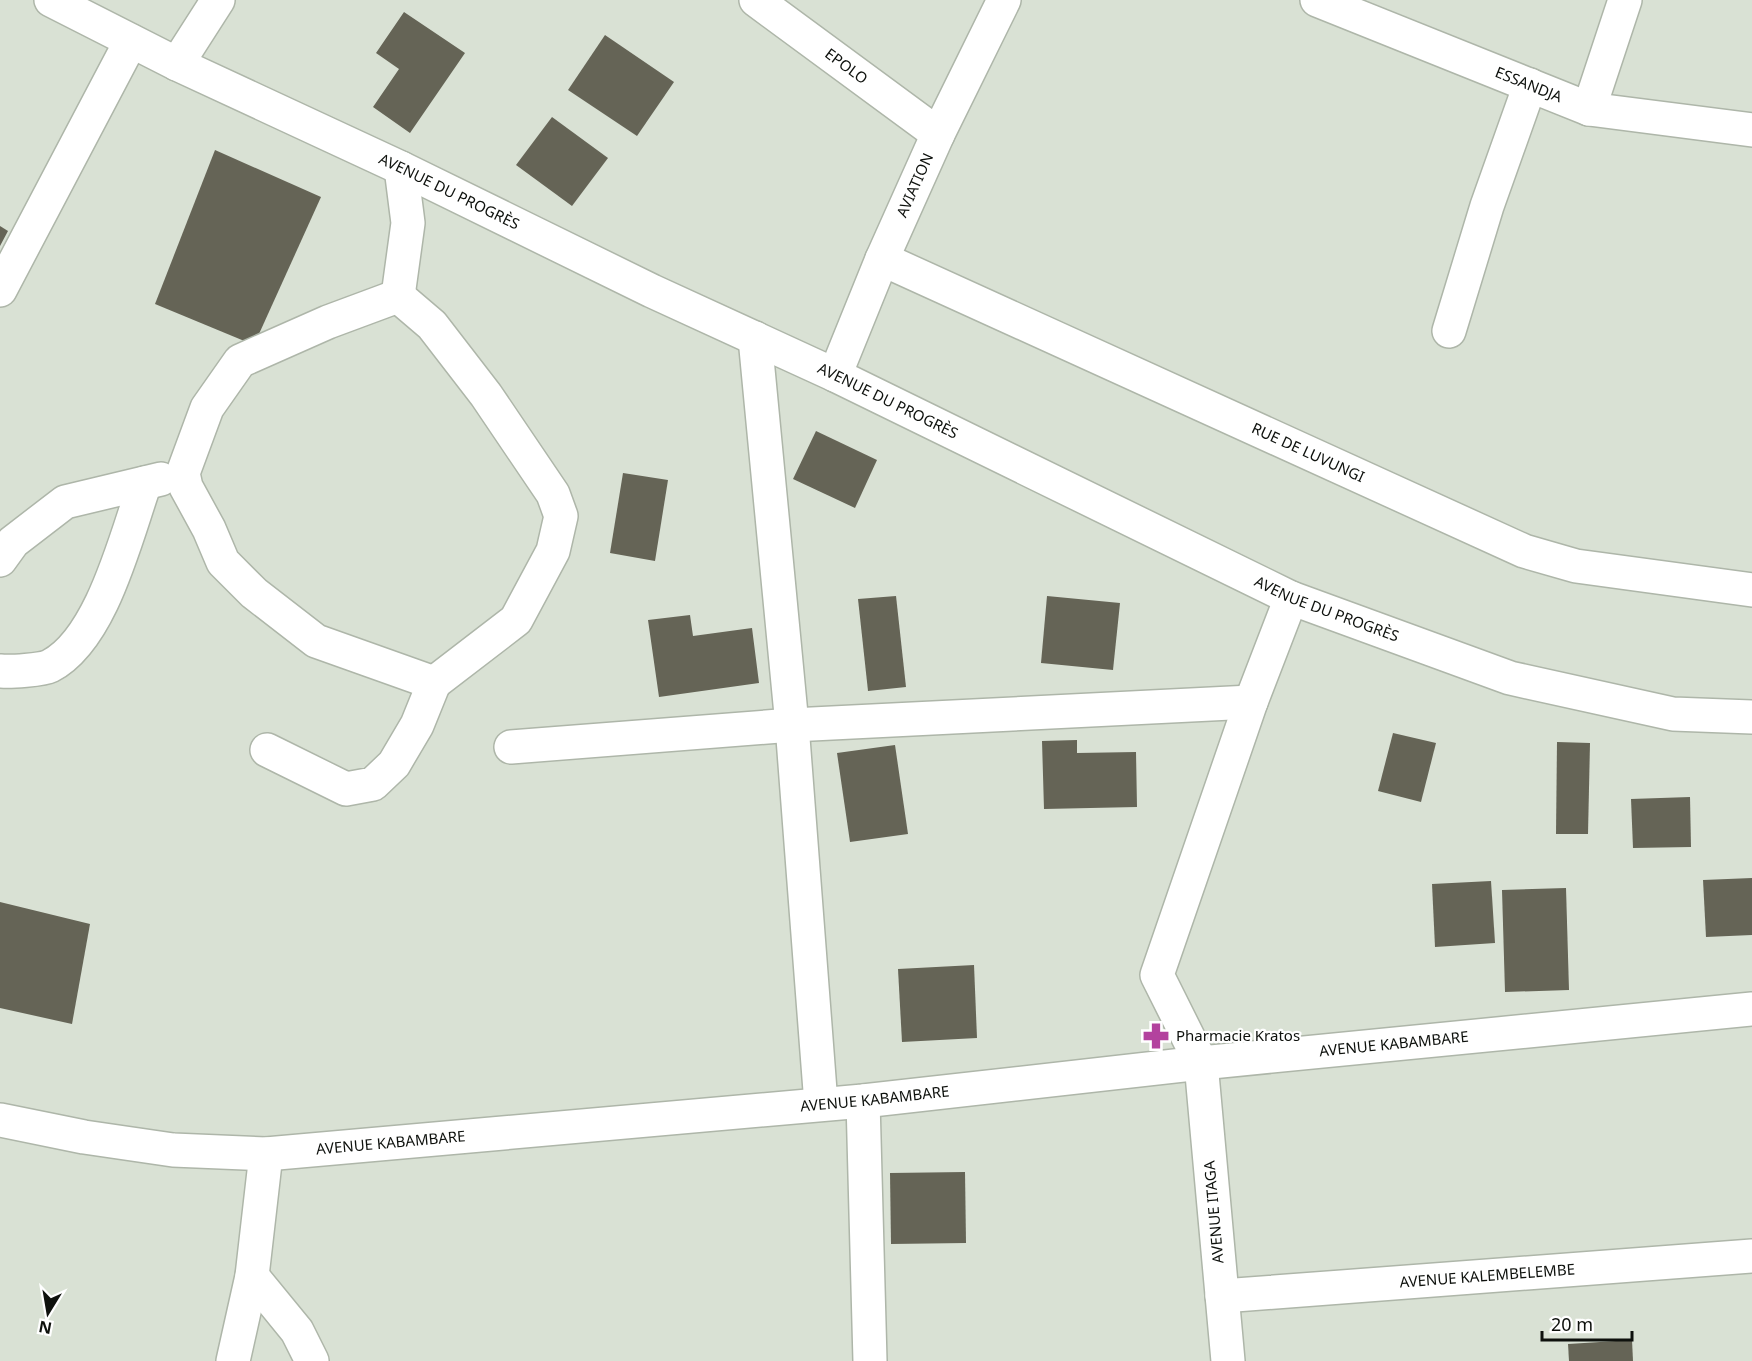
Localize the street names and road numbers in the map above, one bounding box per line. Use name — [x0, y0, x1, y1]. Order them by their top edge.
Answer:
street label: EPOLO — [821, 43, 872, 88]
street label: ESSANDJA — [1493, 61, 1566, 106]
street label: AVENUE DU PROGRÈS — [376, 148, 523, 234]
street label: AVIATION — [891, 150, 937, 220]
street label: AVENUE DU PROGRÈS — [815, 357, 962, 443]
street label: RUE DE LUVUNGI — [1249, 418, 1368, 486]
street label: AVENUE DU PROGRÈS — [1251, 571, 1402, 646]
street label: AVENUE KABAMBARE — [1318, 1026, 1469, 1060]
street label: AVENUE KABAMBARE — [799, 1080, 950, 1116]
street label: AVENUE KABAMBARE — [315, 1125, 466, 1159]
street label: AVENUE ITAGA — [1199, 1159, 1227, 1264]
street label: AVENUE KALEMBELEMBE — [1399, 1258, 1576, 1292]

